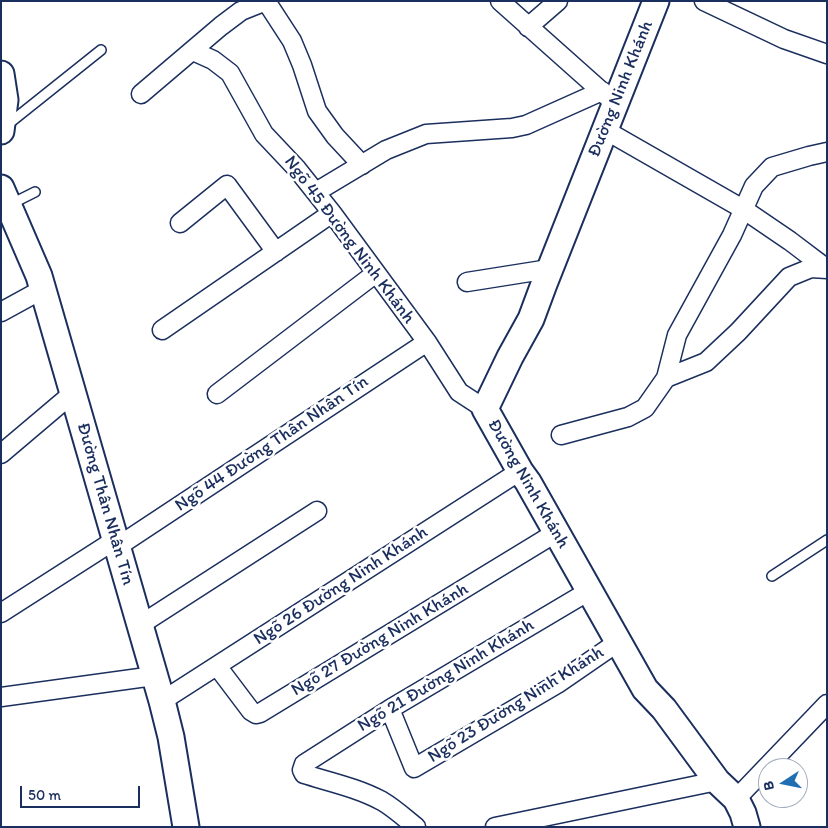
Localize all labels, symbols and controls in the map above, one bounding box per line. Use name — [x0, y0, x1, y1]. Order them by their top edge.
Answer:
street label: Đường Ninh Khánh — [584, 18, 658, 160]
street label: Ngõ 45 Đường Ninh Khánh — [279, 152, 419, 328]
street label: Ngõ 44 Đường Thân Nhân Tín — [171, 371, 373, 517]
street label: Đường Ninh Khánh — [482, 416, 574, 552]
street label: Đường Thân Nhân Tín — [71, 420, 139, 588]
street label: Ngõ 26 Đường Ninh Khánh — [250, 522, 432, 650]
street label: Ngõ 27 Đường Ninh Khánh — [288, 579, 472, 701]
street label: Ngõ 21 Đường Ninh Khánh — [354, 615, 538, 737]
street label: Ngõ 23 Đường Ninh Khánh — [424, 642, 608, 768]
north arrow — [758, 758, 808, 808]
scale bar — [22, 776, 142, 808]
text: B — [760, 780, 778, 792]
text: 50 m — [28, 786, 61, 804]

